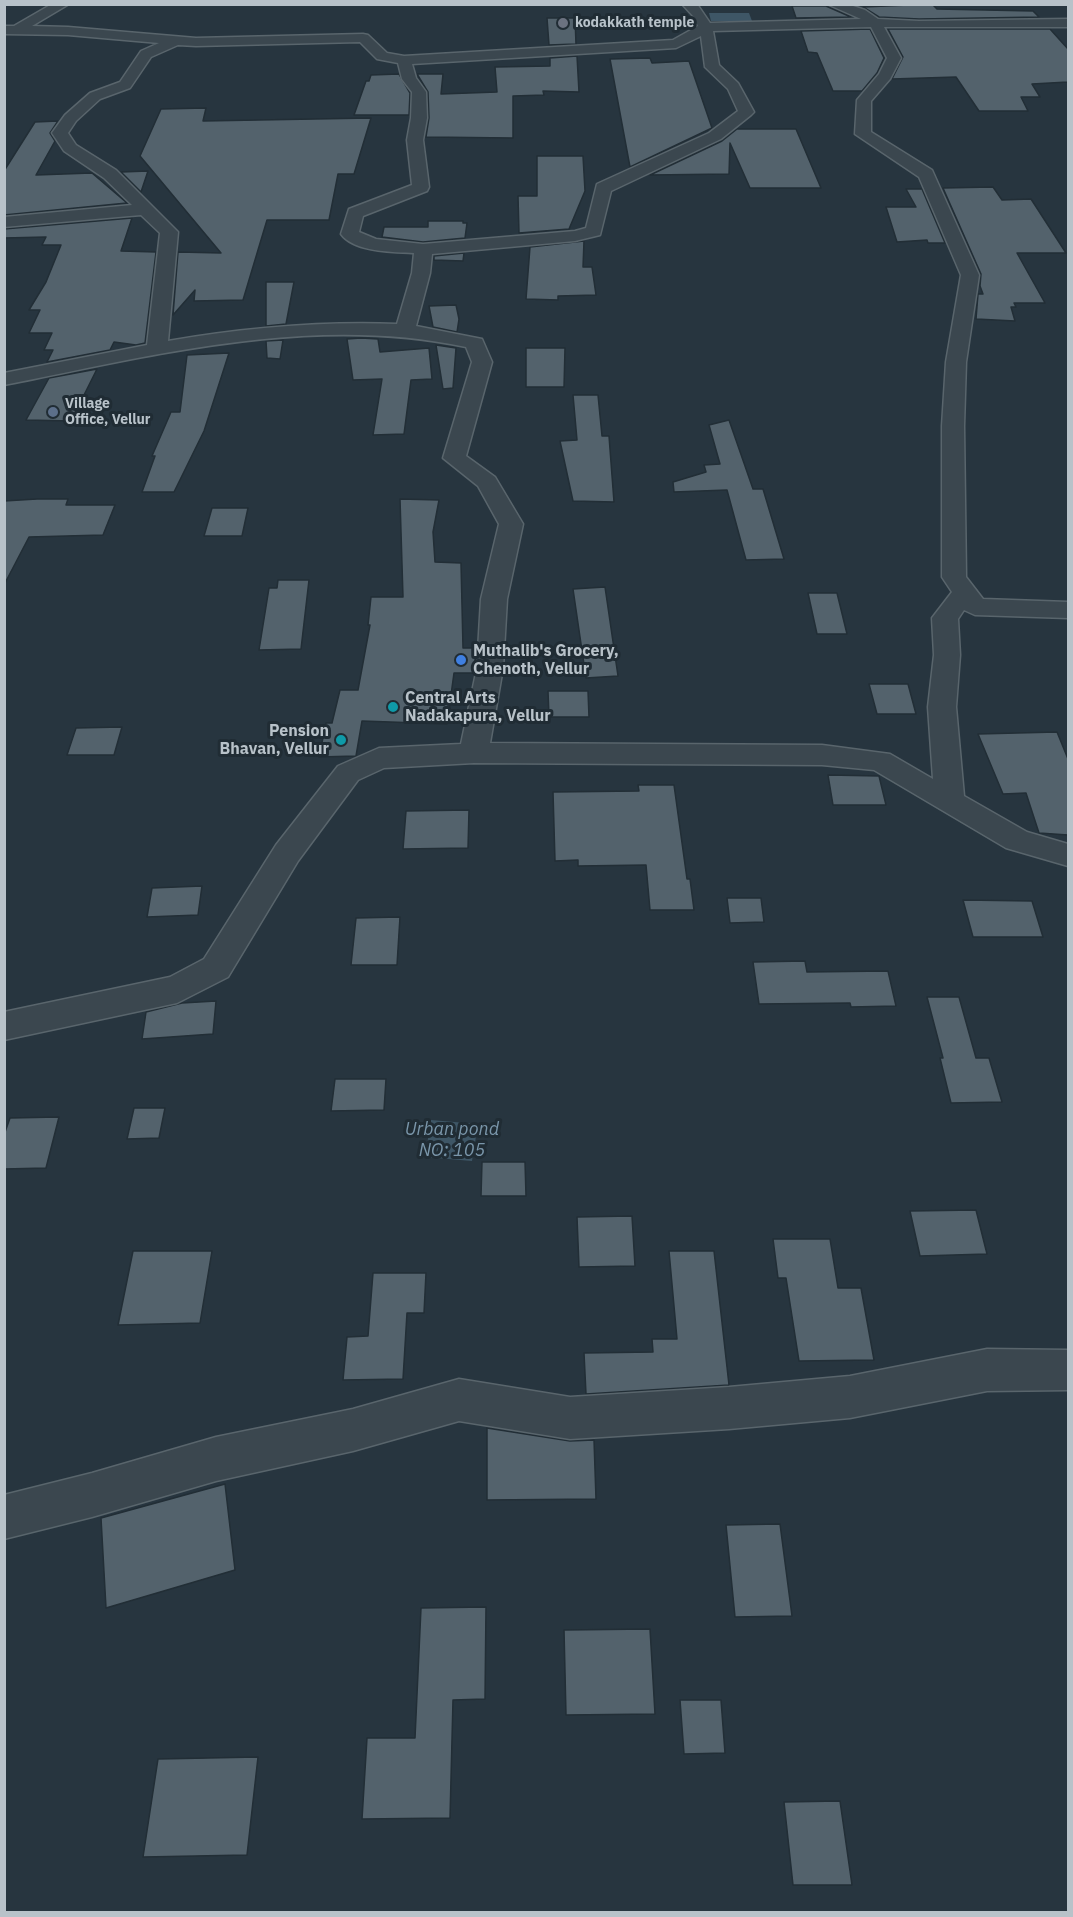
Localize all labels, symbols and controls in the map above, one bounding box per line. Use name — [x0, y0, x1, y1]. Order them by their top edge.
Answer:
place label: kodakkath temple — [575, 15, 694, 31]
marker: kodakkath temple — [556, 16, 570, 30]
place label: Village Office, Vellur — [65, 396, 150, 428]
marker: Village Office, Vellur — [46, 405, 60, 419]
place label: Muthalib's Grocery, Chenoth, Vellur — [473, 641, 619, 679]
marker: Muthalib's Grocery, Chenoth, Vellur — [454, 653, 468, 667]
place label: Central Arts Nadakapura, Vellur — [405, 688, 551, 726]
marker: Central Arts Nadakapura, Vellur — [386, 700, 400, 714]
place label: Pension Bhavan, Vellur — [220, 721, 329, 759]
marker: Pension Bhavan, Vellur — [334, 733, 348, 747]
water label: Urban pond NO: 105 — [405, 1119, 499, 1162]

